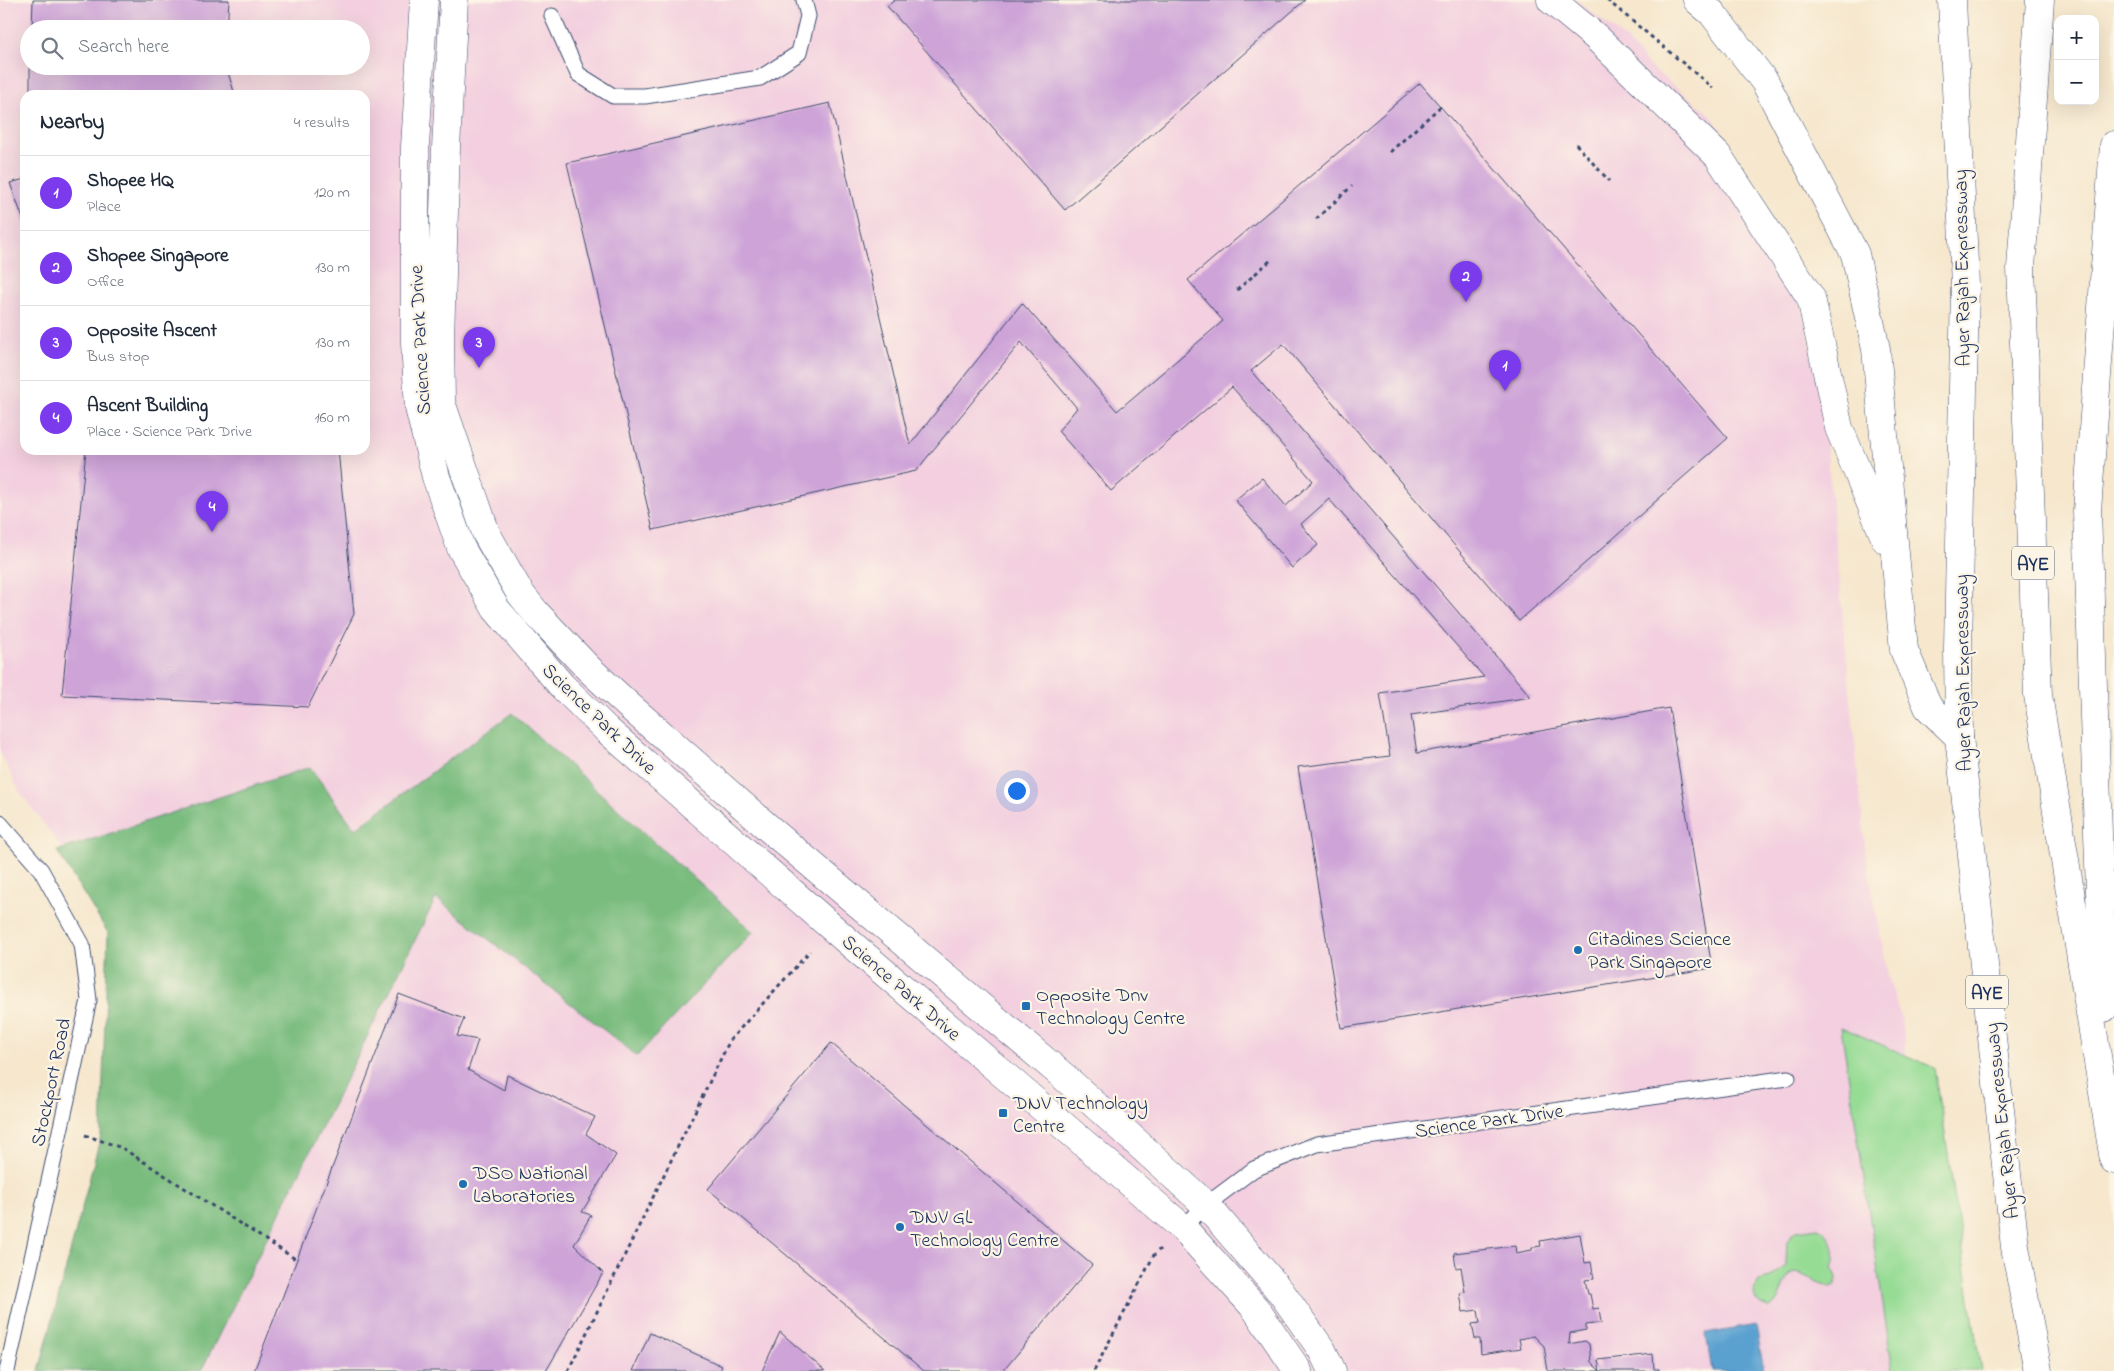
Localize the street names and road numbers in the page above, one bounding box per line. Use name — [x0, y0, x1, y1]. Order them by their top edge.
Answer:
street label: Ayer Rajah Expressway — [1947, 169, 1980, 367]
street label: Science Park Drive — [403, 264, 440, 415]
road number: AYE — [2012, 546, 2054, 580]
street label: Ayer Rajah Expressway — [1948, 574, 1981, 772]
street label: Science Park Drive — [534, 657, 662, 782]
street label: Science Park Drive — [834, 929, 966, 1049]
road number: AYE — [1966, 976, 2008, 1009]
street label: Stockport Road — [25, 1016, 80, 1149]
street label: Ayer Rajah Expressway — [1979, 1021, 2028, 1220]
street label: Science Park Drive — [1413, 1098, 1566, 1147]

